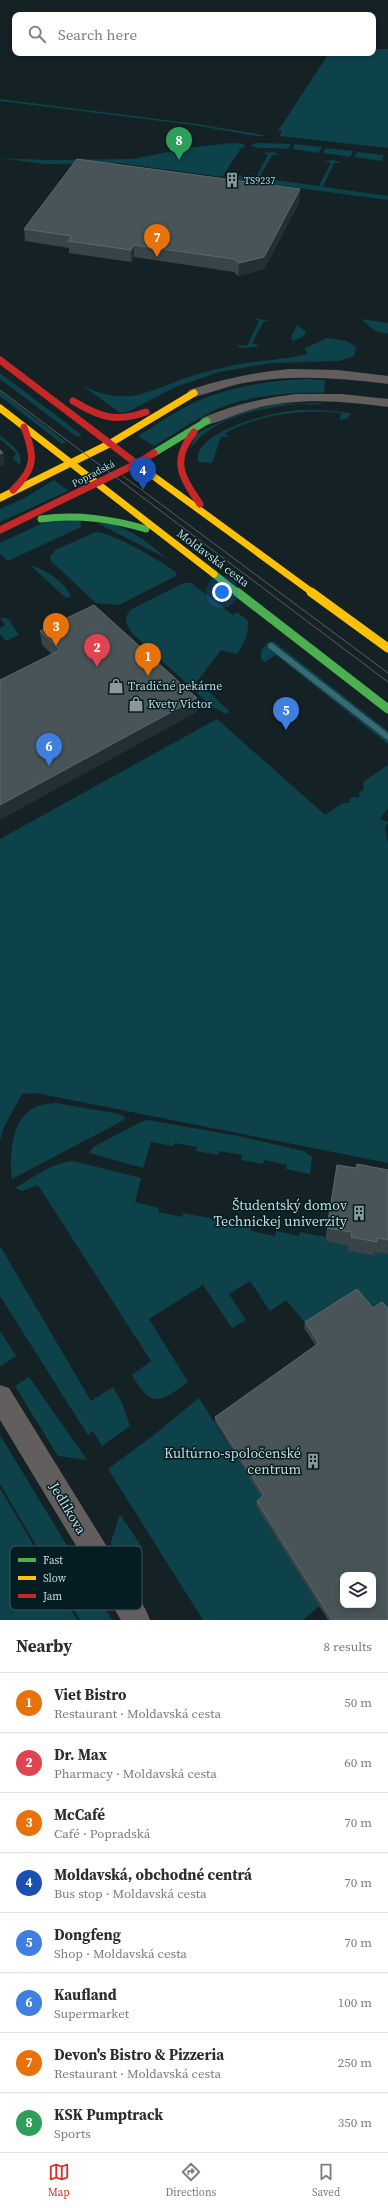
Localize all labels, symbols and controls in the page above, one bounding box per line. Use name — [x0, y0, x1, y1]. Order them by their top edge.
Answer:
search box — [12, 12, 376, 56]
icon: search — [26, 23, 48, 45]
text: Search here — [58, 24, 137, 45]
pin: 8 — [166, 127, 192, 160]
building icon: TS9237 — [223, 171, 241, 189]
place label: TS9237 — [244, 174, 275, 187]
pin: 7 — [144, 224, 170, 257]
street label: Popradská — [70, 457, 118, 490]
pin: 4 — [130, 457, 156, 490]
street label: Moldavská cesta — [173, 525, 253, 591]
your location — [212, 582, 232, 602]
pin: 3 — [43, 613, 69, 646]
pin: 2 — [84, 634, 110, 667]
pin: 1 — [135, 643, 161, 676]
shop icon: Tradičné pekárne — [107, 677, 125, 695]
place label: Tradičné pekárne — [128, 678, 222, 694]
shop icon: Kvety Victor — [127, 695, 145, 713]
place label: Kvety Victor — [148, 696, 212, 712]
pin: 5 — [273, 697, 299, 730]
pin: 6 — [36, 733, 62, 766]
place label: Študentský domov Technickej univerzity — [214, 1195, 348, 1231]
building icon: Študentský domov Technickej univerzity — [350, 1204, 368, 1222]
place label: Kultúrno-spoločenské centrum — [164, 1443, 301, 1479]
building icon: Kultúrno-spoločenské centrum — [304, 1452, 322, 1470]
street label: Jedlíkova — [44, 1477, 92, 1539]
legend — [10, 1546, 142, 1610]
text: Fast — [43, 1553, 63, 1568]
text: Slow — [43, 1571, 67, 1586]
map controls — [340, 1572, 376, 1608]
button: layers — [340, 1572, 376, 1608]
text: Jam — [42, 1589, 62, 1604]
text: Nearby — [16, 1634, 72, 1658]
text: 8 results — [324, 1638, 372, 1655]
text: Viet Bistro — [54, 1684, 126, 1705]
text: 1 — [25, 1694, 33, 1711]
text: 50 m — [344, 1694, 372, 1711]
text: Restaurant · Moldavská cesta — [54, 1705, 221, 1722]
text: Dr. Max — [54, 1744, 107, 1765]
text: 2 — [25, 1754, 33, 1771]
text: 60 m — [344, 1754, 372, 1771]
text: Pharmacy · Moldavská cesta — [54, 1765, 217, 1782]
text: McCafé — [54, 1804, 105, 1825]
text: 3 — [25, 1814, 33, 1831]
text: 70 m — [344, 1814, 372, 1831]
text: Café · Popradská — [54, 1825, 150, 1842]
text: Moldavská, obchodné centrá — [54, 1864, 252, 1885]
text: 4 — [25, 1874, 33, 1891]
text: 70 m — [344, 1874, 372, 1891]
text: Bus stop · Moldavská cesta — [54, 1885, 207, 1902]
text: Dongfeng — [54, 1924, 121, 1945]
text: 5 — [25, 1934, 33, 1951]
text: 70 m — [344, 1934, 372, 1951]
text: Shop · Moldavská cesta — [54, 1945, 187, 1962]
text: Kaufland — [54, 1984, 117, 2005]
text: 6 — [25, 1994, 33, 2011]
text: 100 m — [338, 1994, 372, 2011]
text: Supermarket — [54, 2005, 129, 2022]
text: Devon's Bistro & Pizzeria — [54, 2044, 224, 2065]
text: 7 — [25, 2054, 33, 2071]
text: 250 m — [338, 2054, 372, 2071]
text: Restaurant · Moldavská cesta — [54, 2065, 221, 2082]
text: KSK Pumptrack — [54, 2104, 163, 2125]
text: 8 — [25, 2114, 33, 2131]
text: 350 m — [338, 2114, 372, 2131]
text: Sports — [54, 2125, 91, 2142]
tab: Map — [48, 2161, 70, 2200]
tab: Directions — [165, 2161, 216, 2200]
tab: Saved — [312, 2161, 340, 2200]

